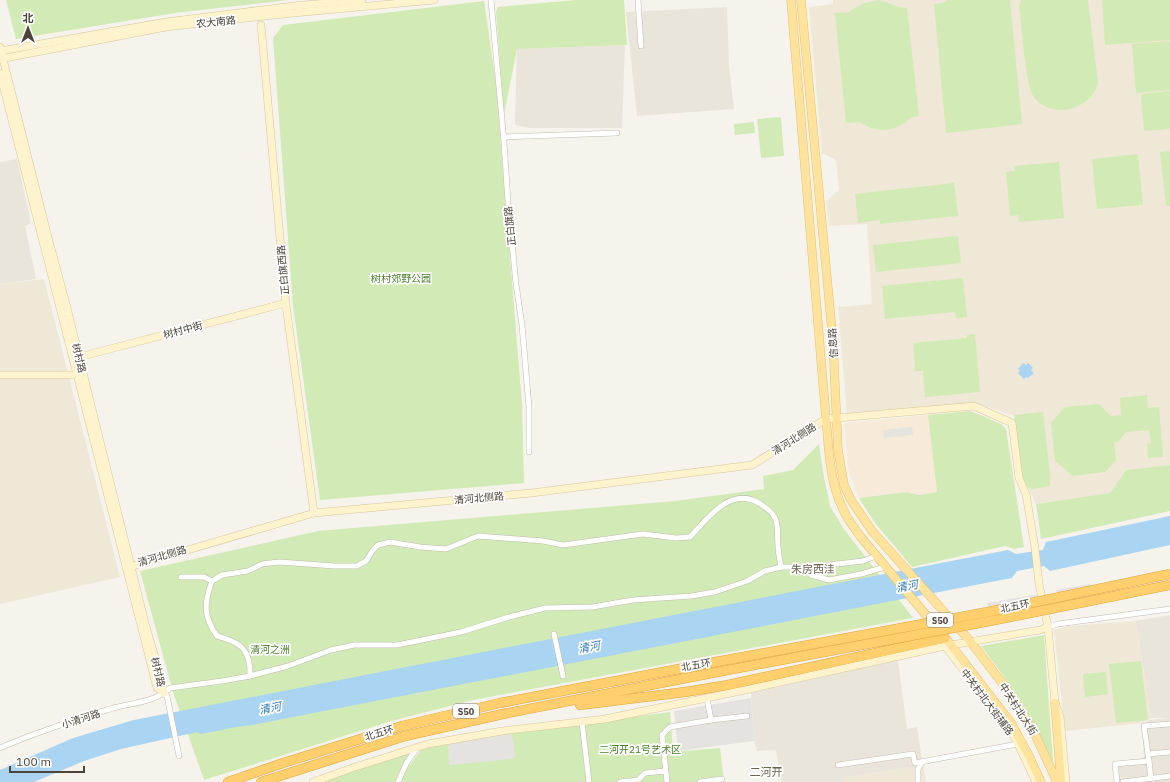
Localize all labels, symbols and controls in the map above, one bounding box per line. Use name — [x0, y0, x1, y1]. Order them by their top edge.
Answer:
north arrow — [8, 8, 48, 48]
text: 北 — [23, 11, 34, 25]
street label: 农大南路 — [195, 13, 237, 31]
street label: 正白旗路 — [501, 205, 519, 247]
street label: 正白旗西路 — [274, 245, 292, 295]
park label: 树村郊野公园 — [371, 272, 431, 285]
street label: 树村中街 — [162, 319, 204, 341]
street label: 信息路 — [825, 328, 841, 358]
street label: 树村路 — [69, 342, 89, 374]
street label: 清河北侧路 — [769, 420, 819, 458]
street label: 清河北侧路 — [454, 489, 504, 507]
street label: 清河北侧路 — [136, 543, 188, 569]
district label: 朱房西洼 — [791, 562, 835, 576]
water label: 清河 — [895, 577, 921, 595]
street label: 北五环 — [999, 597, 1031, 615]
road number: S50 — [927, 613, 953, 627]
water label: 清河 — [577, 638, 603, 656]
park label: 清河之洲 — [250, 643, 290, 656]
street label: 树村路 — [148, 656, 168, 688]
street label: 北五环 — [680, 656, 712, 674]
street label: 中关村北大街辅路 — [958, 666, 1016, 738]
street label: 中关村北大街 — [996, 680, 1040, 738]
water label: 清河 — [258, 699, 284, 717]
road number: S50 — [453, 704, 479, 718]
street label: 小清河路 — [60, 707, 102, 731]
street label: 北五环 — [363, 722, 395, 744]
park label: 二河开21号艺术区 — [599, 743, 681, 756]
scale bar — [10, 748, 84, 774]
text: 100 m — [16, 754, 51, 769]
district label: 二河开 — [750, 765, 783, 779]

